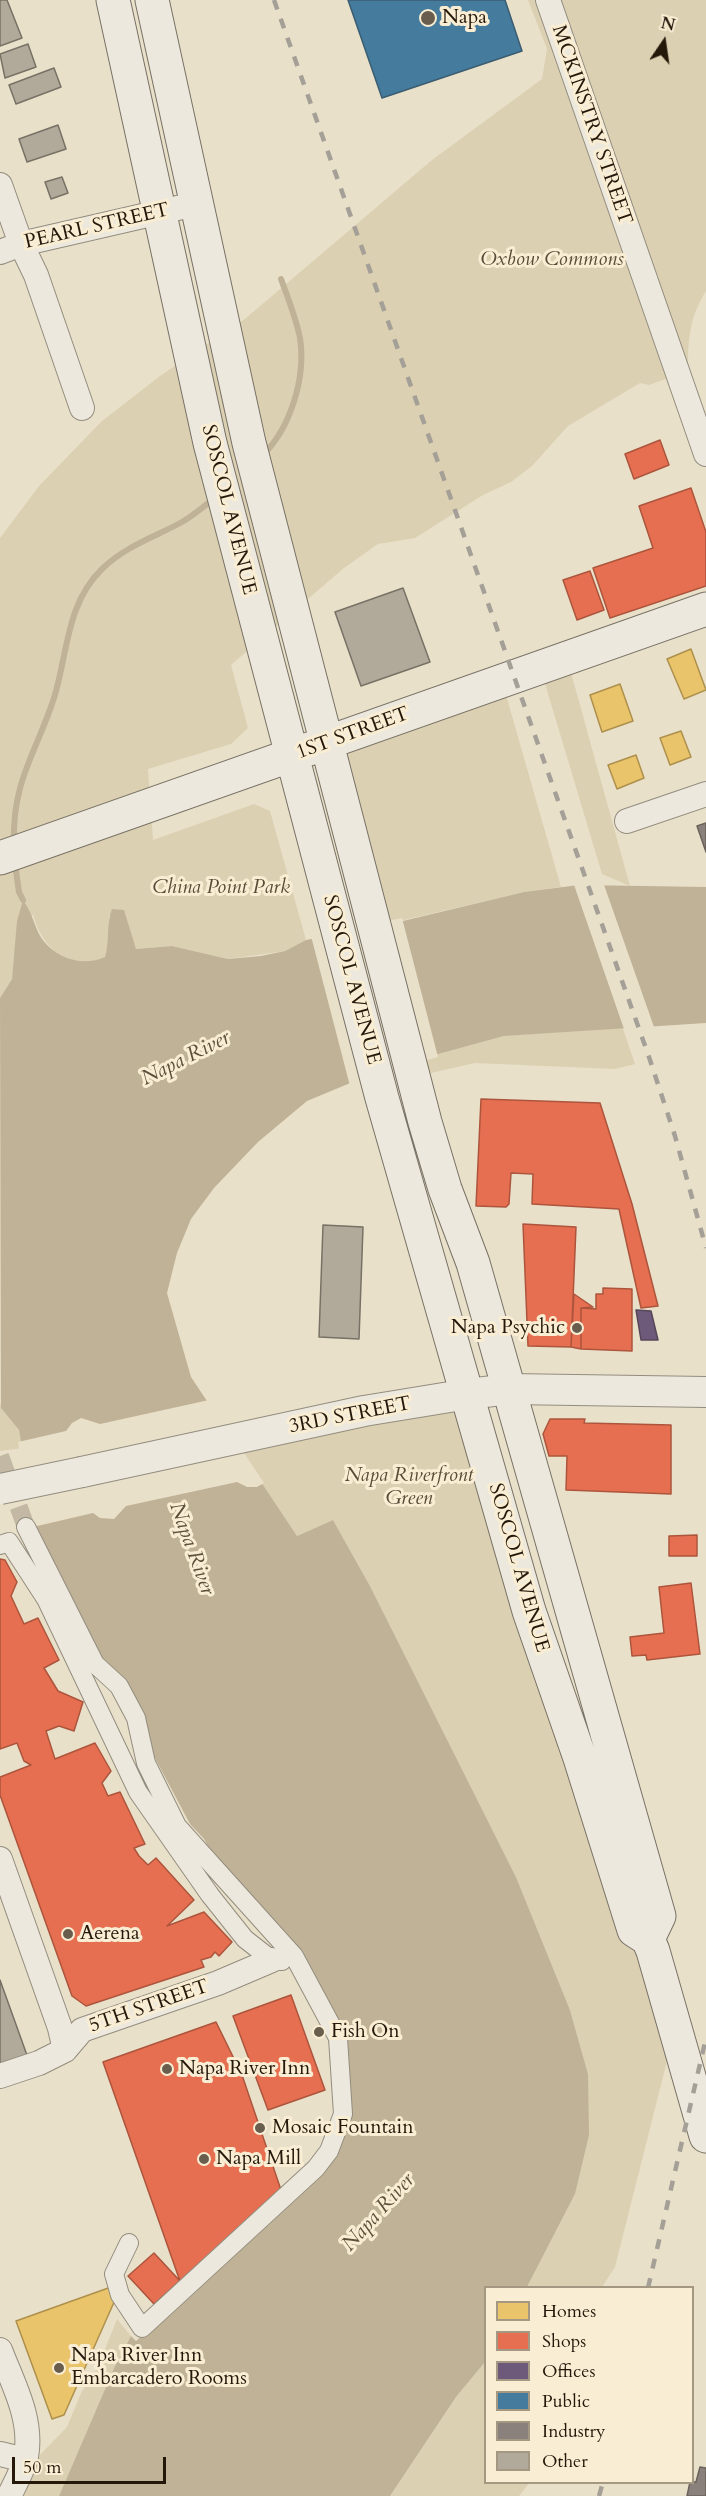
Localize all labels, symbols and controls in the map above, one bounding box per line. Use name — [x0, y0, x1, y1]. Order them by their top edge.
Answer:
place label: Napa — [442, 6, 487, 30]
marker: Napa — [419, 9, 437, 27]
north arrow — [634, 12, 694, 72]
text: N — [659, 12, 677, 37]
street label: MCKINSTRY STREET — [546, 22, 636, 228]
street label: PEARL STREET — [22, 199, 172, 255]
park label: Oxbow Commons — [480, 248, 624, 272]
street label: SOSCOL AVENUE — [195, 422, 261, 598]
street label: 1ST STREET — [293, 703, 413, 765]
park label: China Point Park — [152, 876, 290, 900]
street label: SOSCOL AVENUE — [317, 893, 385, 1067]
water label: Napa River — [137, 1026, 235, 1092]
place label: Napa Psychic — [451, 1316, 565, 1340]
marker: Napa Psychic — [570, 1321, 584, 1335]
street label: 3RD STREET — [287, 1392, 413, 1440]
park label: Napa Riverfront Green — [345, 1464, 473, 1511]
street label: SOSCOL AVENUE — [482, 1481, 554, 1655]
water label: Napa River — [163, 1499, 219, 1599]
place label: Aerena — [80, 1922, 140, 1946]
marker: Aerena — [61, 1927, 75, 1941]
street label: 5TH STREET — [86, 1975, 212, 2039]
place label: Fish On — [331, 2020, 400, 2044]
marker: Fish On — [312, 2025, 326, 2039]
place label: Napa River Inn — [179, 2057, 310, 2081]
marker: Napa River Inn — [160, 2062, 174, 2076]
place label: Mosaic Fountain — [272, 2116, 414, 2140]
marker: Mosaic Fountain — [253, 2121, 267, 2135]
place label: Napa Mill — [216, 2147, 301, 2171]
marker: Napa Mill — [197, 2152, 211, 2166]
water label: Napa River — [337, 2169, 421, 2257]
legend — [484, 2286, 694, 2484]
text: Homes — [542, 2299, 596, 2324]
text: Shops — [542, 2329, 586, 2354]
place label: Napa River Inn Embarcadero Rooms — [71, 2344, 247, 2391]
text: Offices — [542, 2359, 596, 2384]
marker: Napa River Inn Embarcadero Rooms — [52, 2361, 66, 2375]
text: Public — [542, 2389, 590, 2414]
text: Industry — [542, 2419, 606, 2444]
scale bar — [15, 2445, 170, 2483]
text: Other — [542, 2449, 588, 2474]
text: 50 m — [23, 2455, 62, 2480]

